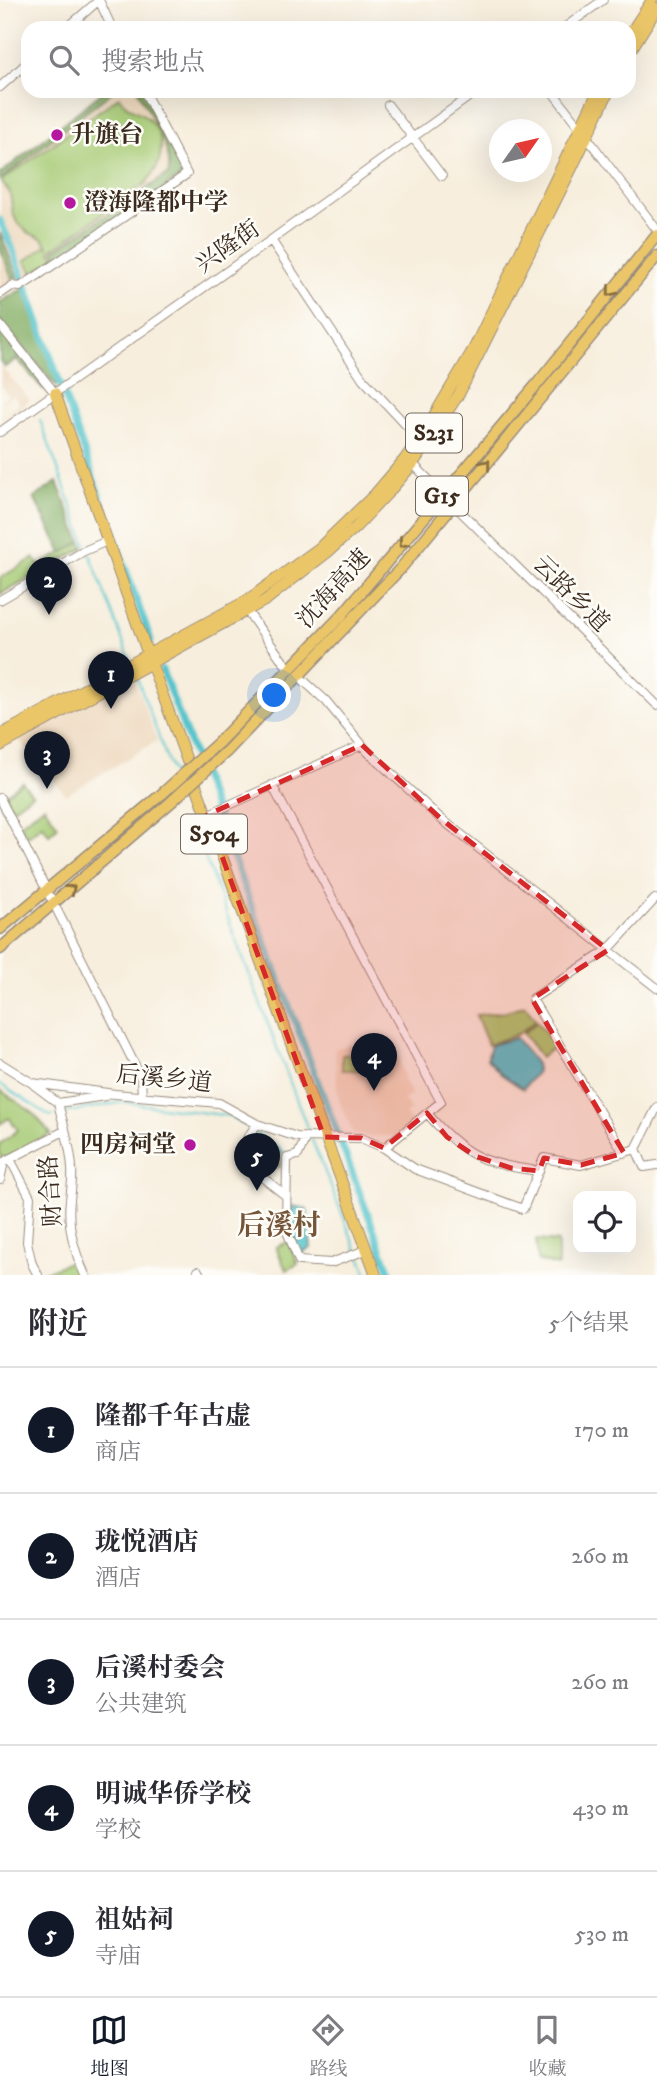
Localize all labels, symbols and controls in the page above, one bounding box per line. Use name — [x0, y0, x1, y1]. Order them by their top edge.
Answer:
search box — [21, 21, 636, 98]
icon: search — [45, 41, 83, 79]
text: 搜索地点 — [101, 46, 205, 79]
north arrow — [489, 119, 552, 182]
place label: 升旗台 — [71, 120, 143, 150]
marker: 升旗台 — [49, 127, 65, 143]
place label: 澄海隆都中学 — [84, 188, 228, 218]
marker: 澄海隆都中学 — [62, 195, 78, 211]
street label: 兴隆街 — [190, 214, 266, 280]
one-way arrow — [606, 285, 619, 297]
road number: S231 — [406, 414, 462, 452]
one-way arrow — [478, 460, 490, 473]
road number: G15 — [416, 476, 468, 516]
one-way arrow — [399, 535, 411, 548]
street label: 沈海高速 — [291, 543, 377, 635]
street label: 云路乡道 — [526, 549, 616, 639]
pin: 2 — [26, 557, 72, 615]
pin: 1 — [88, 651, 134, 709]
your location — [257, 678, 291, 712]
pin: 3 — [24, 731, 70, 789]
road number: S504 — [181, 814, 247, 854]
one-way arrow — [63, 885, 76, 897]
pin: 4 — [351, 1033, 397, 1091]
street label: 后溪乡道 — [115, 1059, 213, 1099]
place label: 四房祠堂 — [80, 1130, 176, 1160]
pin: 5 — [234, 1133, 280, 1191]
marker: 四房祠堂 — [182, 1137, 198, 1153]
street label: 财合路 — [34, 1154, 68, 1228]
map controls — [573, 1191, 636, 1254]
button: locate — [573, 1191, 636, 1254]
district label: 后溪村 — [237, 1208, 321, 1243]
text: 附近 — [28, 1306, 88, 1343]
text: 5个结果 — [549, 1309, 629, 1338]
text: 隆都千年古虚 — [95, 1400, 251, 1433]
text: 1 — [47, 1416, 55, 1445]
text: 170 m — [574, 1416, 629, 1445]
text: 商店 — [95, 1438, 141, 1467]
text: 珑悦酒店 — [95, 1526, 199, 1559]
text: 2 — [45, 1542, 57, 1571]
text: 260 m — [571, 1542, 629, 1571]
text: 酒店 — [95, 1564, 141, 1593]
text: 后溪村委会 — [95, 1652, 225, 1685]
text: 3 — [47, 1668, 55, 1697]
text: 260 m — [571, 1668, 629, 1697]
text: 公共建筑 — [95, 1690, 187, 1719]
text: 明诚华侨学校 — [95, 1778, 251, 1811]
text: 4 — [44, 1794, 58, 1823]
text: 430 m — [573, 1794, 629, 1823]
text: 学校 — [95, 1816, 141, 1845]
text: 祖姑祠 — [95, 1904, 173, 1937]
text: 5 — [45, 1920, 57, 1949]
text: 530 m — [574, 1920, 629, 1949]
text: 寺庙 — [95, 1942, 141, 1971]
tab: 地图 — [90, 2011, 129, 2081]
tab: 路线 — [309, 2011, 348, 2081]
tab: 收藏 — [528, 2011, 567, 2081]

